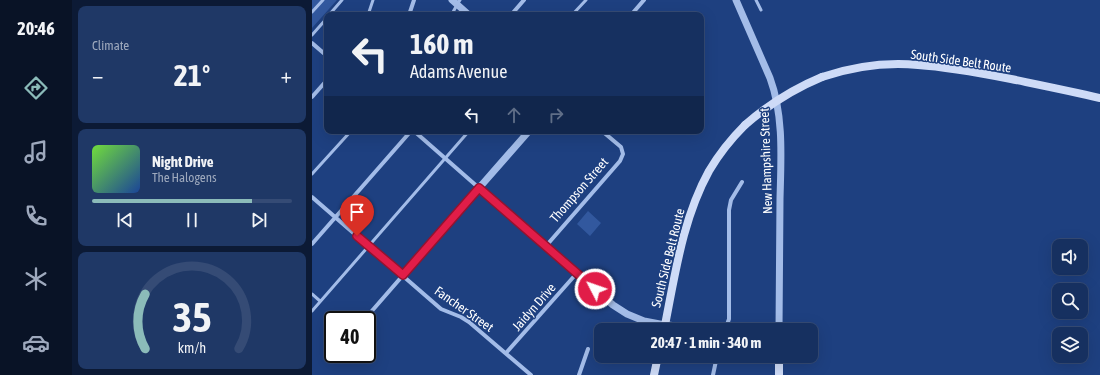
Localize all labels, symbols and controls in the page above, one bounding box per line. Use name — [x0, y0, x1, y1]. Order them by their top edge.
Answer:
text: 20:46 — [17, 18, 55, 39]
icon: left — [344, 28, 396, 80]
text: 160 m — [410, 28, 473, 60]
text: Climate — [92, 38, 129, 53]
street label: South Side Belt Route — [910, 47, 1012, 75]
text: 21° — [174, 58, 210, 92]
text: Adams Avenue — [410, 61, 507, 82]
text: − — [92, 62, 103, 88]
text: + — [281, 62, 292, 88]
icon: directions — [22, 74, 50, 102]
icon: left — [461, 104, 483, 126]
icon: ahead — [503, 104, 525, 126]
icon: right — [545, 104, 567, 126]
street label: New Hampshire Street — [757, 108, 775, 214]
icon: music — [22, 138, 50, 166]
text: Night Drive — [152, 153, 214, 170]
street label: Thompson Street — [547, 154, 611, 225]
text: The Halogens — [152, 170, 217, 185]
pin — [340, 195, 374, 236]
icon: arrive — [346, 201, 368, 223]
icon: phone — [22, 202, 50, 230]
street label: South Side Belt Route — [648, 207, 688, 309]
icon: previous — [114, 209, 136, 231]
icon: pause — [181, 209, 203, 231]
icon: next — [248, 209, 270, 231]
map controls — [1052, 239, 1088, 363]
button: sound — [1052, 239, 1088, 275]
icon: climate — [22, 265, 50, 293]
position arrow — [574, 268, 616, 310]
street label: Jaidyn Drive — [509, 280, 559, 334]
street label: Fancher Street — [432, 283, 497, 335]
button: search — [1052, 283, 1088, 319]
text: 35 — [172, 292, 212, 340]
speed limit sign: 40 — [324, 311, 376, 363]
button: layers — [1052, 327, 1088, 363]
icon: car — [22, 329, 50, 357]
text: 20:47 · 1 min · 340 m — [651, 334, 761, 351]
text: km/h — [178, 339, 206, 355]

